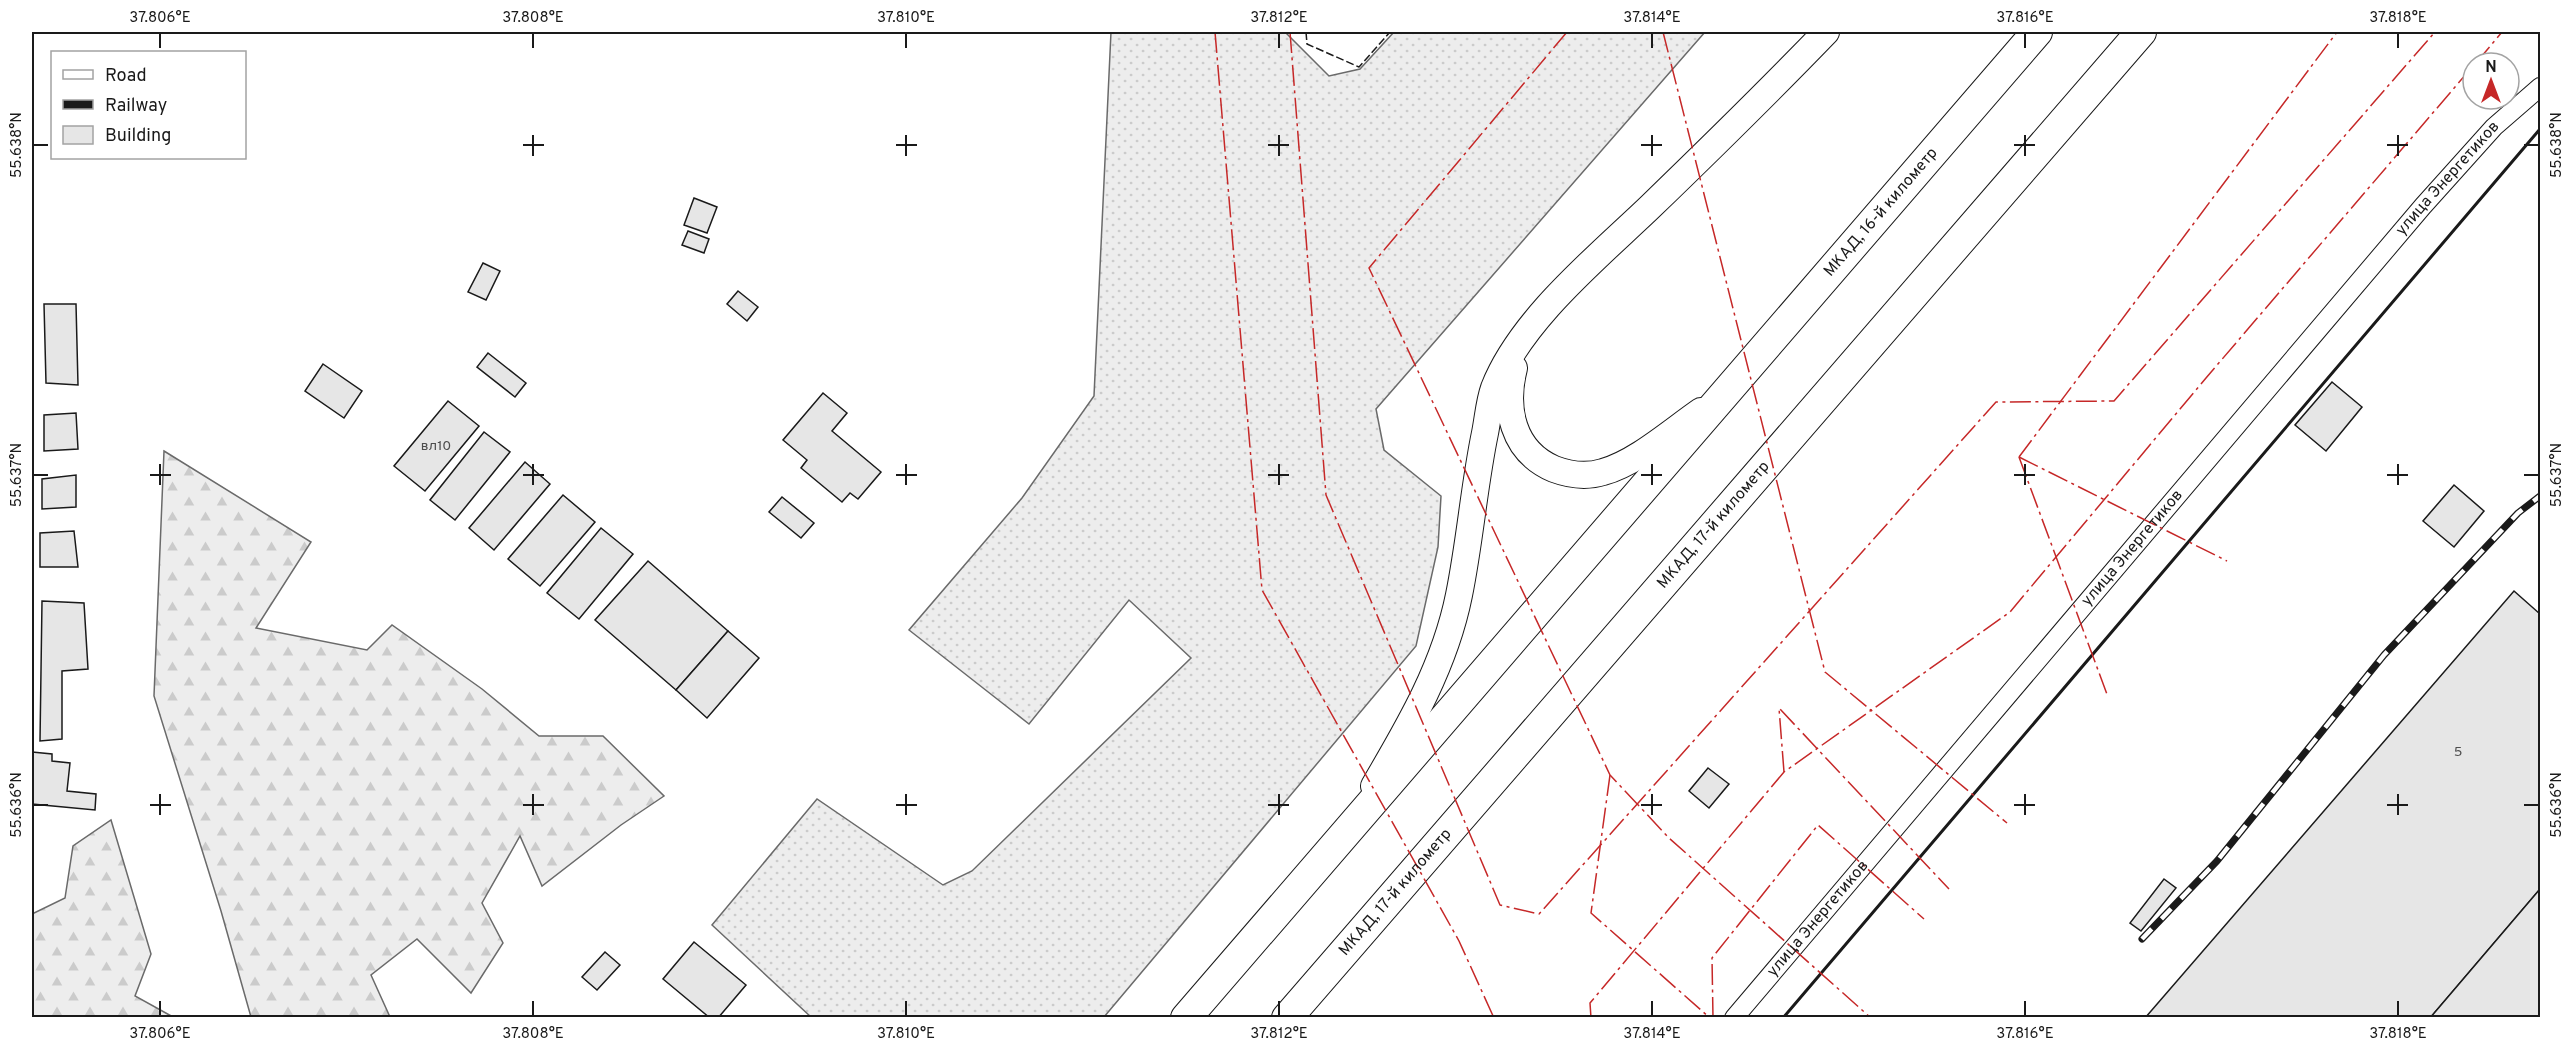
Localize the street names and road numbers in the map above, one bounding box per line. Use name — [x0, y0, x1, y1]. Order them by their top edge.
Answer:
street label: улица Энергетиков — [2392, 117, 2504, 240]
street label: МКАД, 16-й километр — [1820, 144, 1942, 281]
street label: МКАД, 17-й километр — [1653, 457, 1775, 593]
street label: улица Энергетиков — [2077, 486, 2188, 611]
street label: МКАД, 17-й километр — [1335, 825, 1456, 960]
street label: улица Энергетиков — [1763, 856, 1873, 981]

